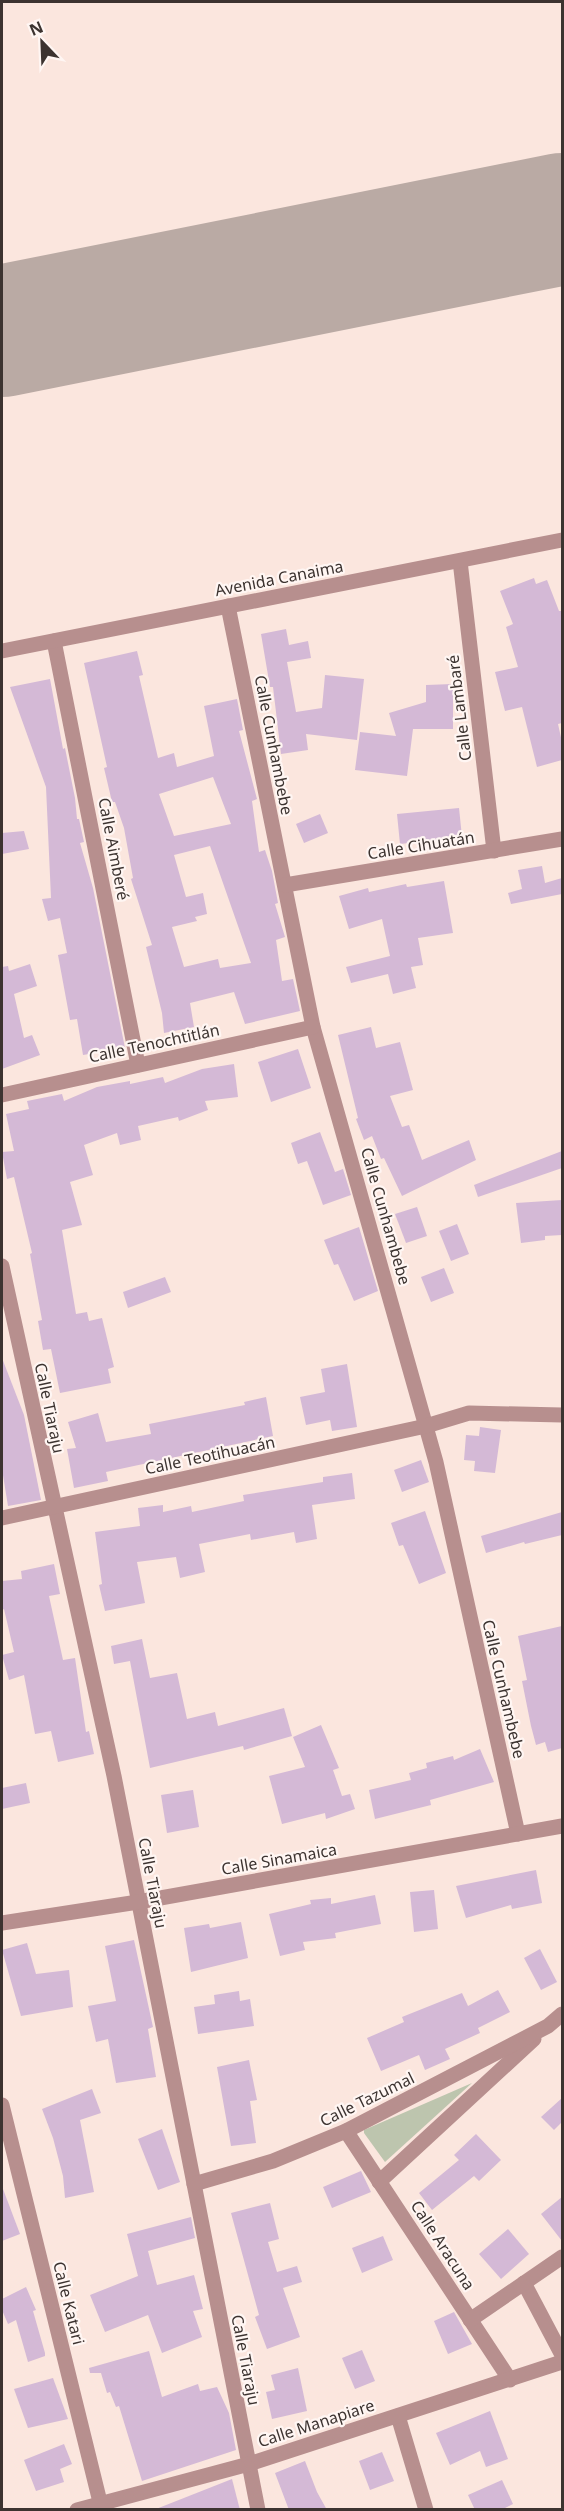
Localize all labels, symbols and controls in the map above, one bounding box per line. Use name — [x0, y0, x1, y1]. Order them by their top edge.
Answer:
north arrow — [12, 12, 72, 72]
text: N — [26, 16, 46, 41]
street label: Avenida Canaima — [213, 555, 345, 601]
street label: Calle Lambaré — [442, 654, 476, 762]
street label: Calle Cunhambebe — [250, 673, 298, 817]
street label: Calle Aimberé — [93, 796, 135, 902]
street label: Calle Cihuatán — [366, 826, 476, 864]
street label: Calle Tenochtitlán — [87, 1018, 221, 1068]
street label: Calle Cunhambebe — [356, 1145, 416, 1287]
street label: Calle Tiaraju — [30, 1361, 70, 1455]
street label: Calle Teotihuacán — [143, 1430, 277, 1480]
street label: Calle Cunhambebe — [477, 1617, 531, 1761]
street label: Calle Tiaraju — [133, 1836, 173, 1930]
street label: Calle Sinamaica — [219, 1838, 339, 1880]
street label: Calle Tazumal — [316, 2067, 418, 2131]
street label: Calle Aracuna — [406, 2196, 480, 2294]
street label: Calle Katari — [48, 2259, 90, 2347]
street label: Calle Tiaraju — [226, 2313, 266, 2407]
street label: Calle Manapiare — [255, 2394, 377, 2452]

